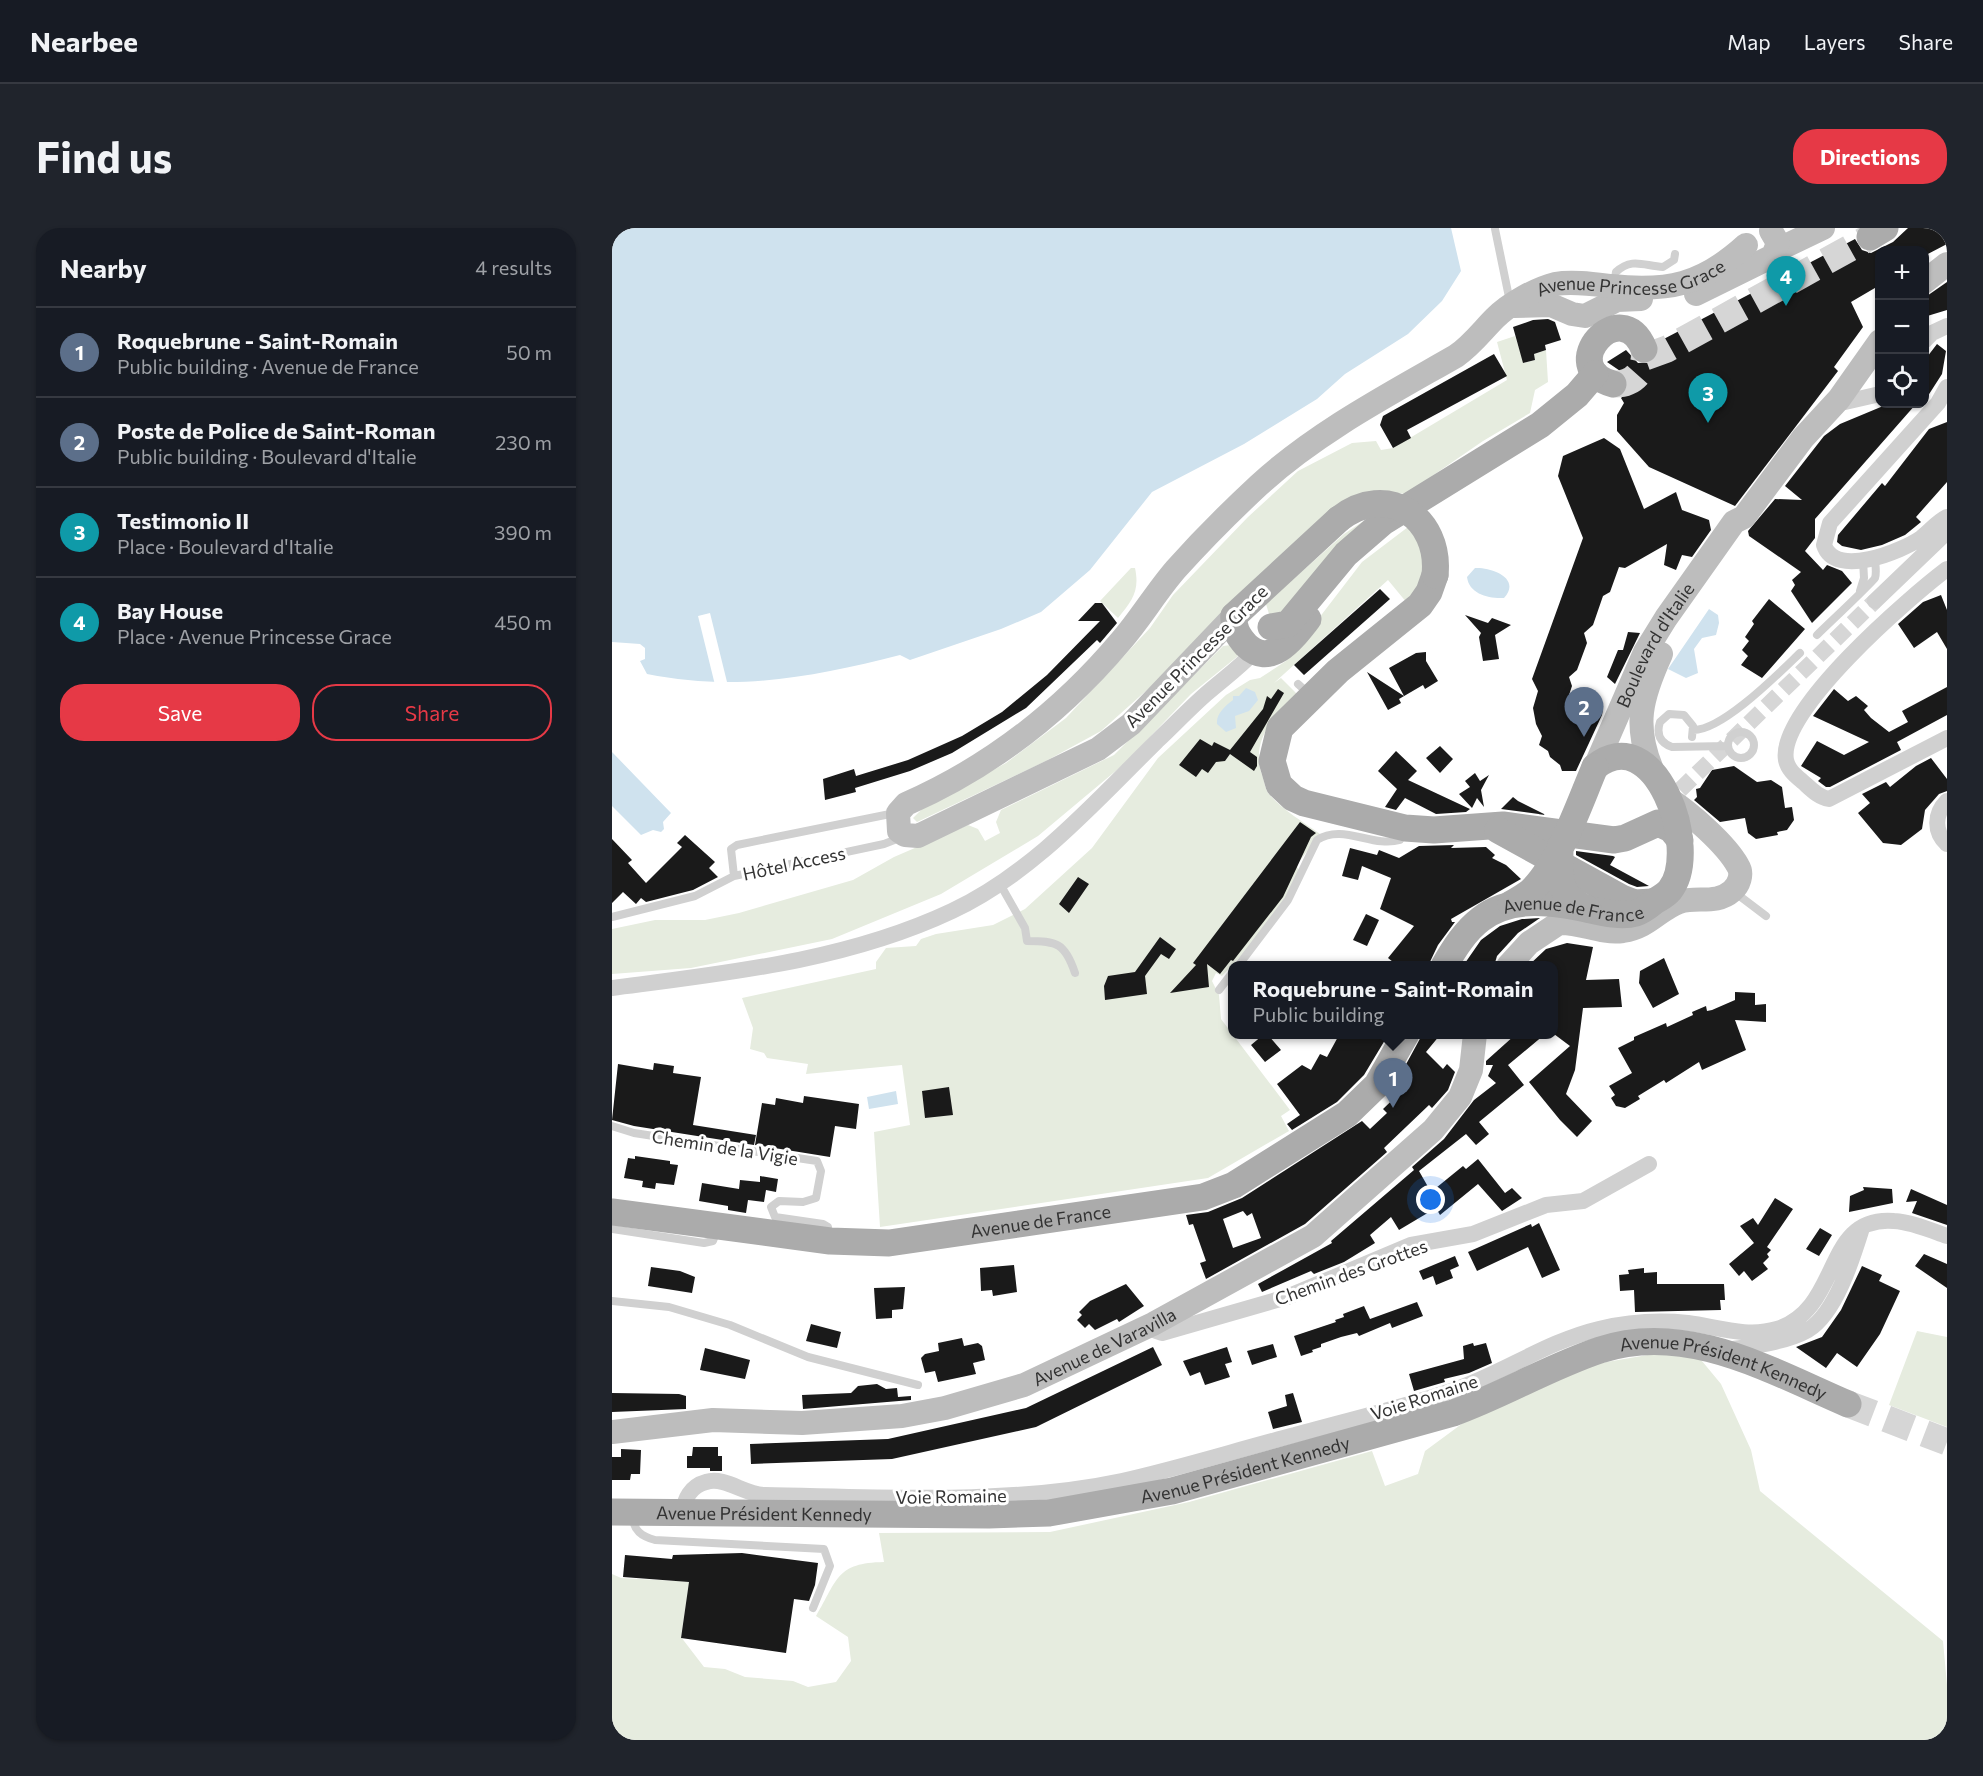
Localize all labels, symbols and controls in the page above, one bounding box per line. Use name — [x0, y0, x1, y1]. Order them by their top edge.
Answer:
text: Nearbee — [30, 24, 138, 58]
text: Map — [1727, 29, 1771, 54]
text: Layers — [1804, 29, 1866, 54]
text: Share — [1899, 29, 1953, 54]
button: Directions — [1793, 129, 1947, 184]
text: Find us — [36, 130, 172, 182]
map controls — [1875, 246, 1929, 408]
button: + — [1875, 246, 1929, 300]
text: Nearby — [60, 252, 147, 283]
street label: Avenue Princesse Grace — [1533, 254, 1729, 301]
text: 4 results — [475, 255, 552, 279]
pin: 4 — [1766, 256, 1806, 306]
button: − — [1875, 300, 1929, 354]
text: Roquebrune - Saint-Romain — [117, 327, 398, 354]
text: 1 — [75, 340, 84, 364]
text: 50 m — [506, 340, 552, 364]
text: Public building · Avenue de France — [117, 354, 419, 378]
button: locate — [1875, 354, 1929, 408]
pin: 3 — [1688, 374, 1728, 423]
text: Poste de Police de Saint-Roman — [117, 417, 435, 444]
text: 2 — [74, 430, 85, 454]
text: 230 m — [495, 430, 552, 454]
text: Public building · Boulevard d'Italie — [117, 444, 417, 468]
text: Testimonio II — [117, 507, 249, 534]
text: 3 — [74, 520, 85, 544]
text: 390 m — [494, 520, 552, 544]
text: Place · Boulevard d'Italie — [117, 534, 333, 558]
street label: Boulevard d'Italie — [1611, 578, 1699, 711]
street label: Avenue Princesse Grace — [1120, 580, 1272, 732]
text: Bay House — [117, 597, 223, 624]
text: 4 — [73, 610, 86, 634]
text: 450 m — [494, 610, 552, 634]
text: Place · Avenue Princesse Grace — [117, 624, 392, 648]
button: Save — [60, 684, 300, 741]
button: Share — [312, 684, 552, 741]
pin: 2 — [1564, 688, 1604, 737]
street label: Hôtel Access — [741, 841, 847, 885]
street label: Avenue de France — [1500, 891, 1647, 926]
popup — [1228, 961, 1558, 1039]
text: Roquebrune - Saint-Romain — [1253, 975, 1533, 1002]
text: Public building — [1253, 1002, 1384, 1026]
pin: 1 — [1374, 1058, 1412, 1108]
street label: Chemin de la Vigie — [650, 1125, 800, 1169]
your location — [1416, 1185, 1445, 1214]
street label: Avenue de France — [969, 1200, 1112, 1242]
street label: Chemin des Grottes — [1272, 1234, 1430, 1310]
street label: Avenue de Varavilla — [1029, 1303, 1180, 1390]
street label: Avenue Président Kennedy — [1618, 1330, 1831, 1404]
street label: Voie Romaine — [1368, 1369, 1480, 1425]
street label: Avenue Président Kennedy — [1139, 1431, 1352, 1507]
street label: Voie Romaine — [895, 1484, 1007, 1508]
street label: Avenue Président Kennedy — [656, 1501, 872, 1525]

